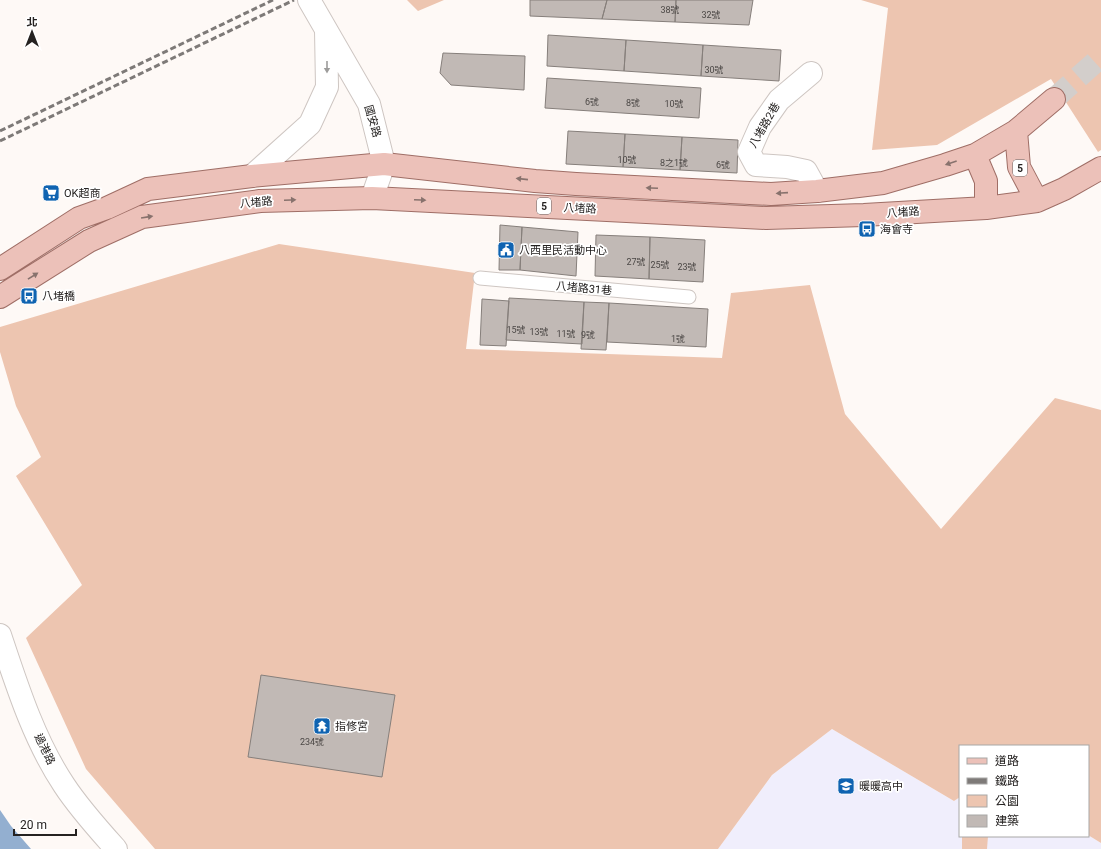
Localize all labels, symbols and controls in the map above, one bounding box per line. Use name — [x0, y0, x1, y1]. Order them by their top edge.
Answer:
house number: 38號 — [660, 5, 680, 15]
house number: 32號 — [701, 10, 721, 20]
north arrow — [12, 12, 52, 52]
text: 北 — [27, 16, 38, 29]
one-way arrow — [324, 61, 330, 74]
house number: 30號 — [704, 65, 724, 75]
house number: 6號 — [585, 97, 599, 107]
house number: 8號 — [626, 98, 640, 108]
house number: 10號 — [664, 99, 684, 109]
street label: 八堵路2巷 — [746, 100, 783, 150]
street label: 國安路 — [362, 103, 383, 139]
house number: 10號 — [617, 155, 637, 165]
house number: 8之1號 — [660, 158, 688, 168]
house number: 6號 — [716, 160, 730, 170]
one-way arrow — [944, 160, 956, 166]
road number: 5 — [1013, 160, 1027, 176]
one-way arrow — [516, 176, 529, 182]
supermarket icon: OK超商 — [41, 183, 61, 203]
one-way arrow — [646, 184, 658, 191]
place label: OK超商 — [64, 187, 100, 200]
one-way arrow — [775, 190, 788, 196]
street label: 八堵路 — [239, 195, 273, 210]
one-way arrow — [284, 197, 297, 203]
one-way arrow — [414, 197, 427, 203]
road number: 5 — [537, 198, 551, 214]
street label: 八堵路 — [563, 201, 597, 216]
street label: 八堵路 — [886, 205, 920, 220]
one-way arrow — [141, 213, 154, 219]
bus stop icon: 海會寺 — [857, 219, 877, 239]
place label: 海會寺 — [880, 223, 913, 236]
public building icon: 八西里民活動中心 — [496, 240, 516, 260]
place label: 八西里民活動中心 — [519, 244, 607, 257]
house number: 27號 — [626, 257, 646, 267]
house number: 25號 — [650, 260, 670, 270]
house number: 23號 — [677, 262, 697, 272]
one-way arrow — [27, 273, 39, 280]
street label: 八堵路31巷 — [555, 280, 613, 297]
bus stop icon: 八堵橋 — [19, 286, 39, 306]
place label: 八堵橋 — [42, 290, 75, 303]
house number: 15號 — [506, 325, 526, 335]
house number: 13號 — [529, 327, 549, 337]
house number: 11號 — [556, 329, 576, 339]
house number: 9號 — [581, 330, 595, 340]
house number: 1號 — [671, 334, 685, 344]
temple icon: 指修宮 — [312, 716, 332, 736]
place label: 指修宮 — [335, 720, 368, 733]
street label: 過港路 — [31, 732, 58, 767]
house number: 234號 — [300, 737, 324, 747]
legend — [959, 745, 1089, 837]
text: 道路 — [995, 754, 1019, 768]
text: 鐵路 — [995, 774, 1019, 788]
school or university icon: 暖暖高中 — [836, 776, 856, 796]
place label: 暖暖高中 — [859, 780, 903, 793]
text: 公園 — [995, 794, 1019, 808]
scale bar — [14, 811, 76, 837]
text: 建築 — [995, 814, 1019, 828]
text: 20 m — [20, 818, 47, 832]

